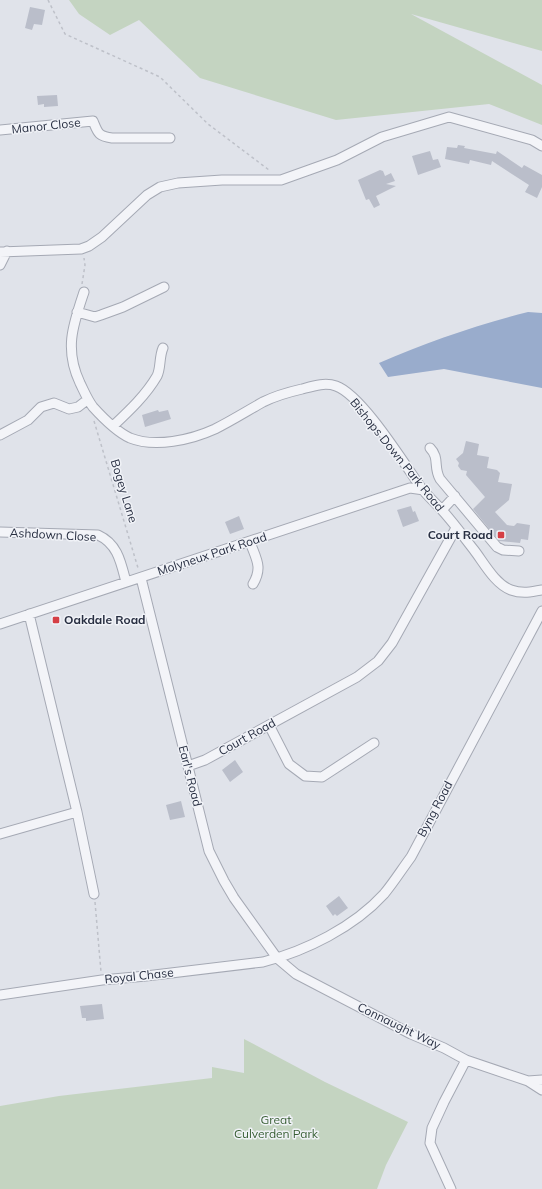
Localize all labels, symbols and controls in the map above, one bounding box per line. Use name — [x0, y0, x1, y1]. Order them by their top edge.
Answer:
street label: Manor Close — [11, 114, 81, 137]
street label: Bishops Down Park Road — [347, 395, 448, 514]
street label: Bogey Lane — [108, 457, 141, 524]
street label: Ashdown Close — [9, 525, 97, 544]
place label: Court Road — [428, 527, 493, 542]
street label: Molyneux Park Road — [155, 529, 268, 578]
marker: Court Road — [496, 530, 506, 540]
place label: Oakdale Road — [64, 612, 146, 627]
marker: Oakdale Road — [51, 615, 61, 625]
street label: Court Road — [216, 715, 278, 758]
street label: Earl's Road — [176, 744, 205, 808]
street label: Byng Road — [414, 778, 456, 839]
street label: Royal Chase — [104, 964, 174, 987]
street label: Connaught Way — [355, 999, 444, 1052]
park label: Great Culverden Park — [234, 1112, 319, 1141]

